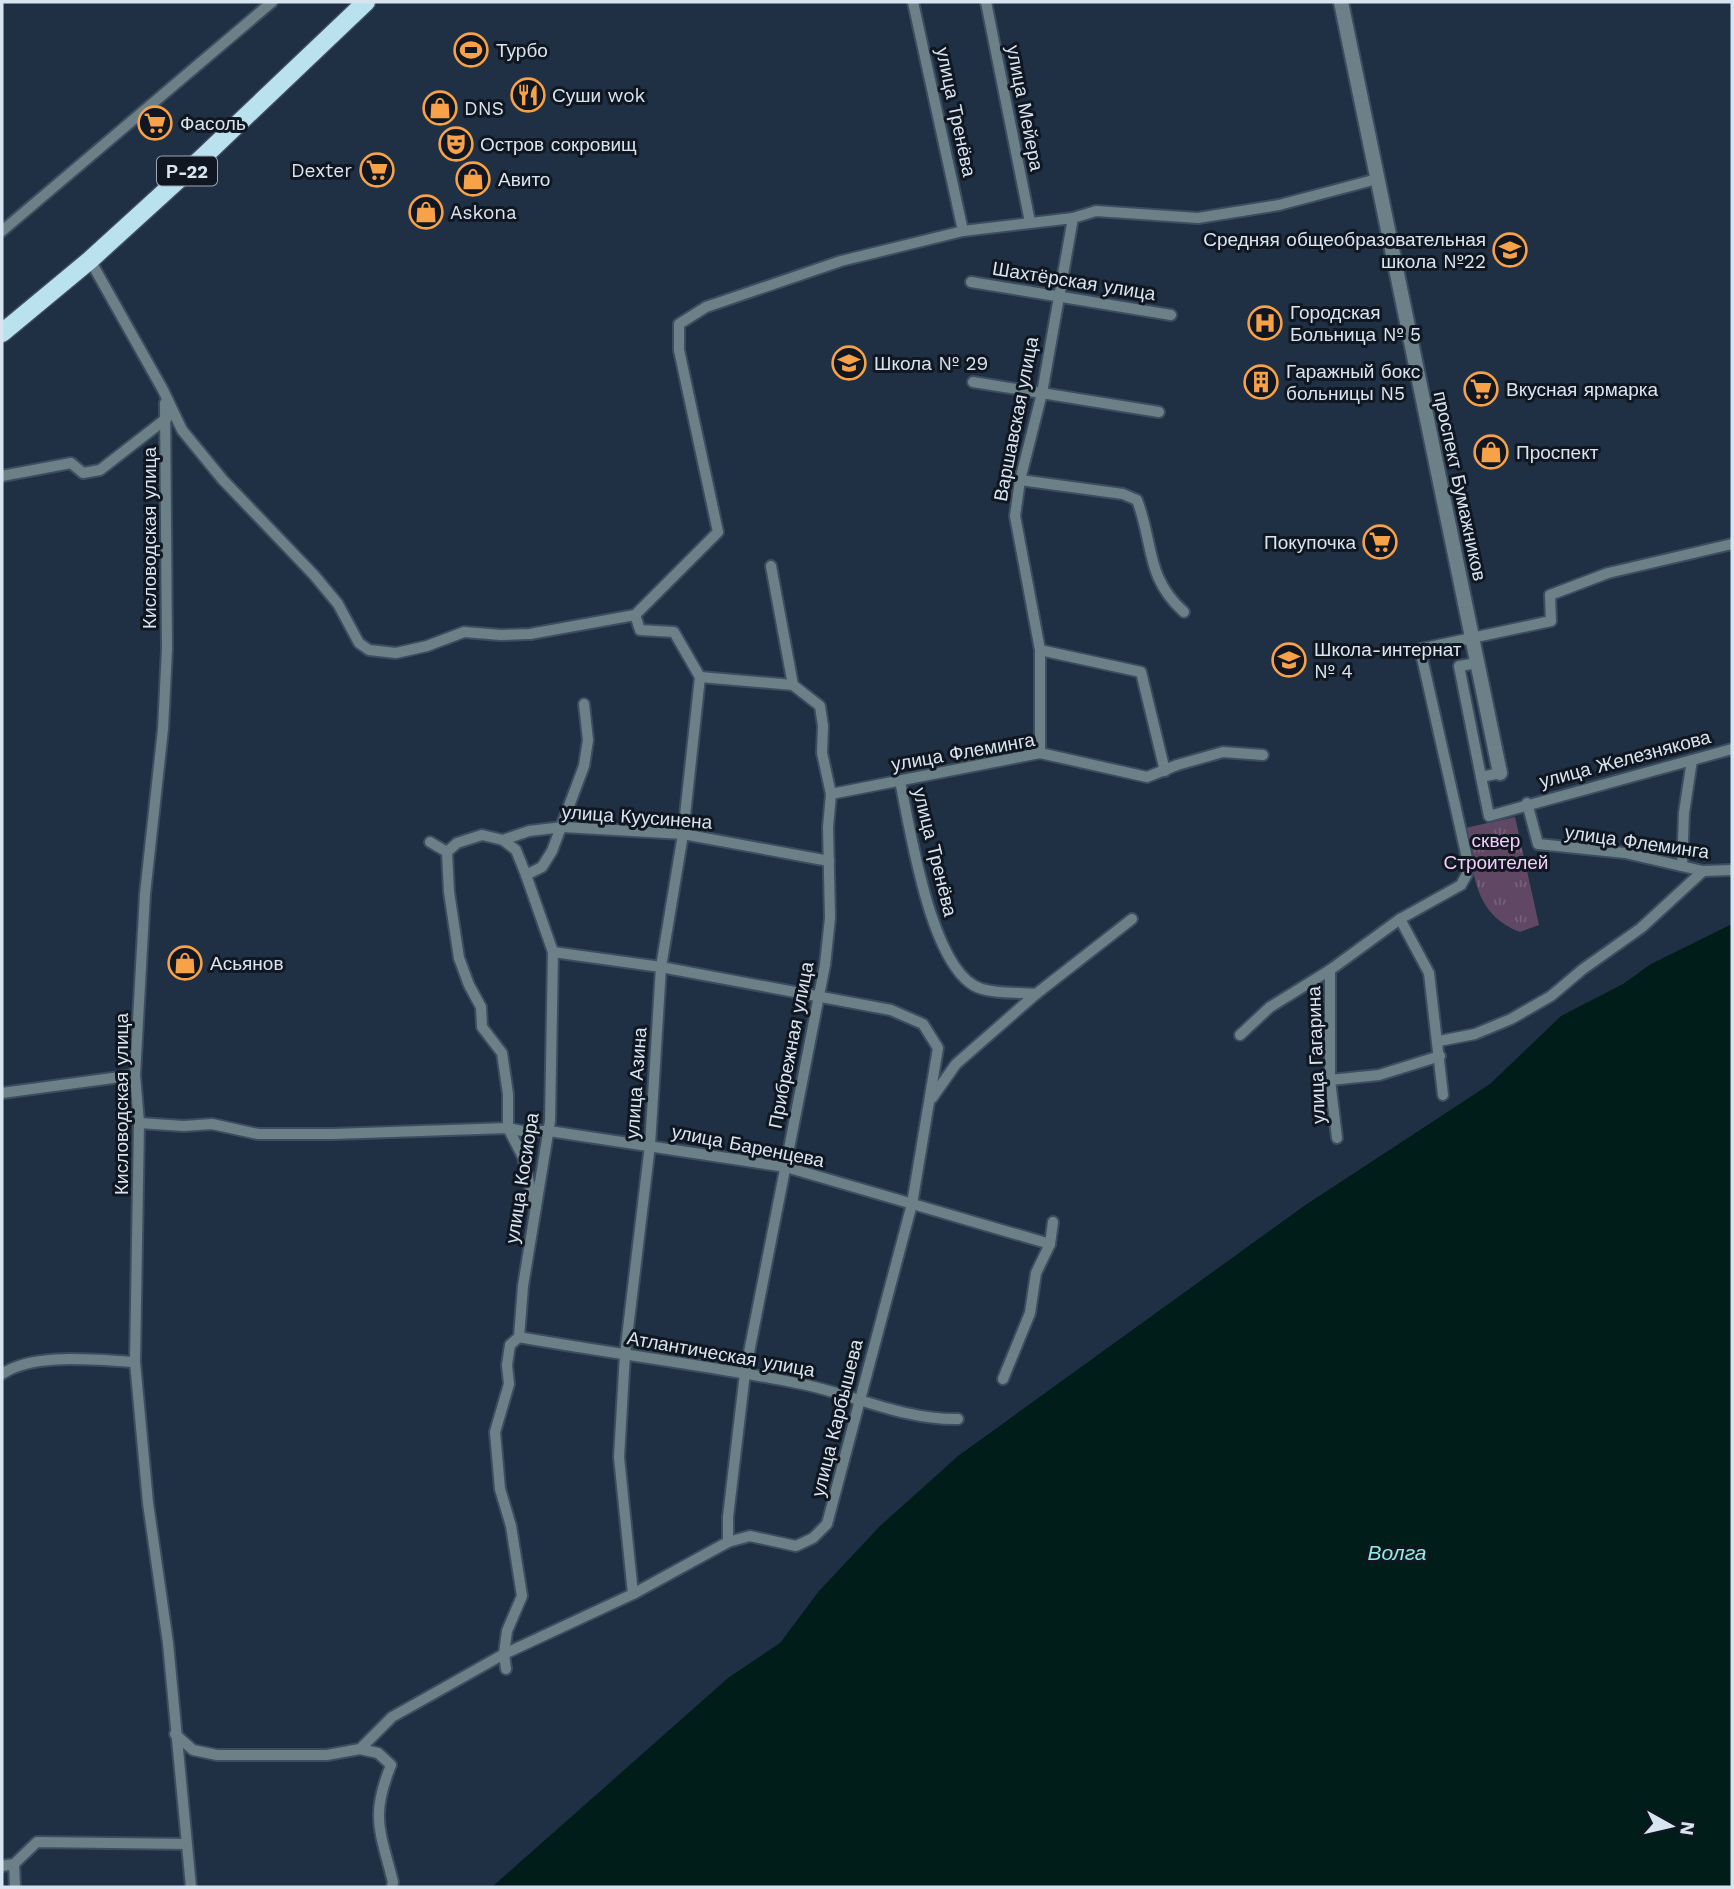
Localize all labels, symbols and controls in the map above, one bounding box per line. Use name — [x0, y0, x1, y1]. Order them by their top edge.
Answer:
sports icon: Турбо — [452, 31, 490, 69]
place label: Турбо — [496, 39, 548, 62]
street label: улица Мейера — [1002, 43, 1049, 173]
street label: улица Тренёва — [931, 45, 981, 179]
restaurant icon: Суши wok — [509, 76, 547, 114]
place label: Суши wok — [552, 84, 646, 107]
shop icon: DNS — [421, 89, 459, 127]
place label: DNS — [464, 97, 504, 120]
supermarket icon: Фасоль — [136, 104, 174, 142]
place label: Фасоль — [180, 112, 246, 135]
theatre icon: Остров сокровищ — [437, 125, 475, 163]
place label: Остров сокровищ — [480, 133, 637, 156]
supermarket icon: Dexter — [358, 151, 396, 189]
road number: Р-22 — [157, 156, 217, 186]
place label: Dexter — [291, 159, 352, 182]
shop icon: Авито — [454, 160, 492, 198]
place label: Авито — [498, 168, 550, 191]
shop icon: Askona — [407, 193, 445, 231]
place label: Askona — [450, 201, 517, 224]
place label: Средняя общеобразовательная школа №22 — [1203, 228, 1486, 273]
school or university icon: Средняя общеобразовательная школа №22 — [1491, 231, 1529, 269]
street label: Шахтёрская улица — [991, 257, 1158, 305]
place label: Городская Больница № 5 — [1290, 301, 1421, 346]
hospital icon: Городская Больница № 5 — [1246, 304, 1284, 342]
street label: Варшавская улица — [989, 334, 1043, 503]
school or university icon: Школа № 29 — [830, 344, 868, 382]
place label: Школа № 29 — [874, 352, 988, 375]
place label: Гаражный бокс больницы N5 — [1286, 360, 1420, 405]
building icon: Гаражный бокс больницы N5 — [1242, 363, 1280, 401]
supermarket icon: Вкусная ярмарка — [1462, 370, 1500, 408]
place label: Вкусная ярмарка — [1506, 378, 1659, 401]
street label: проспект Бумажников — [1429, 389, 1491, 583]
shop icon: Проспект — [1472, 433, 1510, 471]
place label: Проспект — [1516, 441, 1599, 464]
street label: Кисловодская улица — [138, 447, 161, 629]
supermarket icon: Покупочка — [1361, 523, 1399, 561]
place label: Покупочка — [1264, 531, 1356, 554]
place label: Школа-интернат № 4 — [1314, 638, 1462, 683]
school or university icon: Школа-интернат № 4 — [1270, 641, 1308, 679]
street label: улица Железнякова — [1537, 725, 1714, 793]
street label: улица Флеминга — [889, 728, 1037, 776]
street label: улица Тренёва — [908, 785, 962, 919]
street label: улица Куусинена — [561, 800, 713, 834]
street label: улица Флеминга — [1563, 820, 1711, 864]
park label: сквер Строителей — [1444, 829, 1548, 874]
shop icon: Асьянов — [166, 944, 204, 982]
place label: Асьянов — [210, 952, 284, 975]
street label: Прибрежная улица — [764, 959, 819, 1130]
street label: улица Гагарина — [1302, 985, 1330, 1124]
street label: Кисловодская улица — [110, 1013, 133, 1195]
street label: улица Азина — [621, 1026, 651, 1140]
street label: улица Косиора — [500, 1111, 544, 1245]
street label: улица Баренцева — [670, 1120, 827, 1172]
street label: Атлантическая улица — [625, 1326, 817, 1382]
street label: улица Карбышева — [806, 1336, 868, 1499]
water label: Волга — [1368, 1540, 1426, 1565]
north arrow — [1636, 1791, 1706, 1861]
text: N — [1675, 1820, 1700, 1837]

